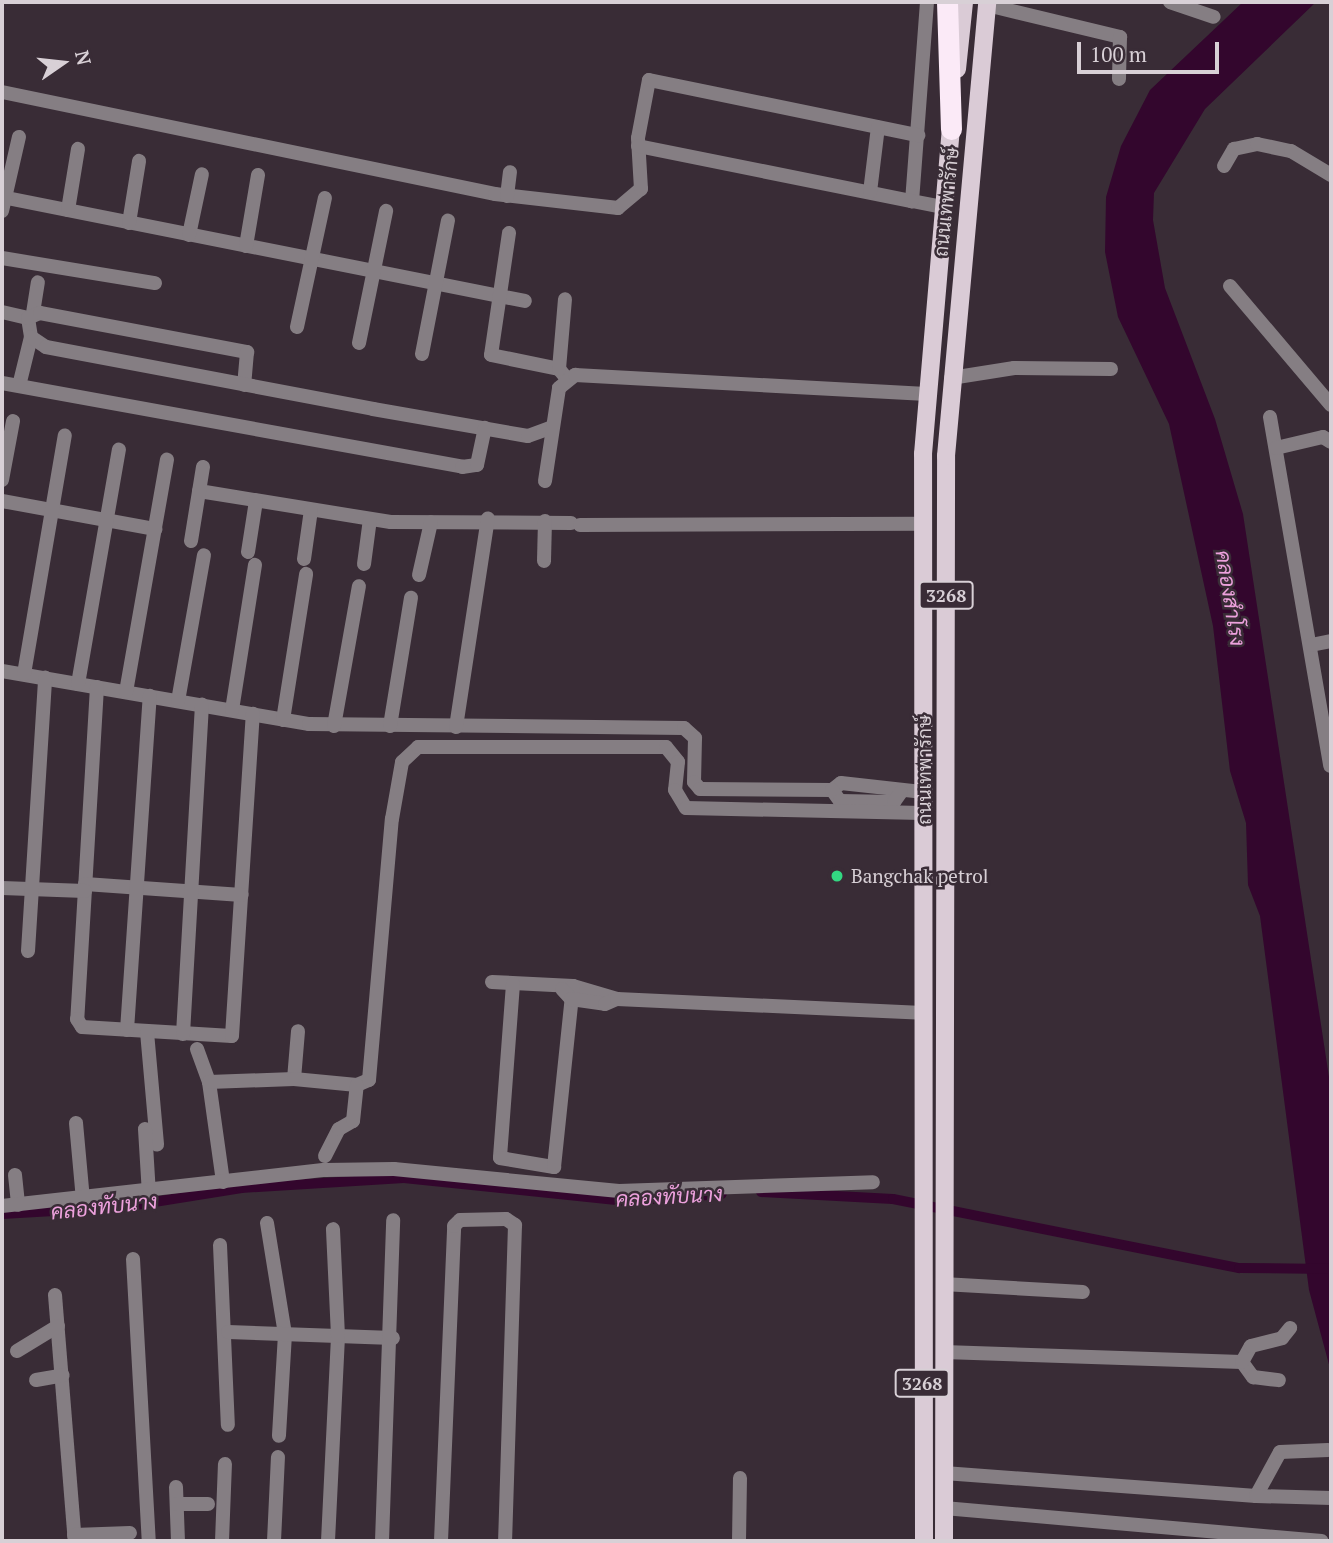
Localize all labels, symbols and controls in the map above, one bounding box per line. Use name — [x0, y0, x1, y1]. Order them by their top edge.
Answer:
north arrow — [28, 28, 98, 98]
scale bar — [1081, 28, 1223, 72]
text: 100 m — [1090, 40, 1147, 68]
text: N — [70, 48, 98, 68]
street label: ถนนเทพารักษ์ — [929, 146, 963, 258]
water label: คลองสำโรง — [1211, 548, 1251, 648]
road number: 3268 — [918, 580, 974, 610]
street label: ถนนเทพารักษ์ — [913, 715, 935, 825]
place label: Bangchak petrol — [851, 865, 988, 887]
marker: Bangchak petrol — [829, 868, 845, 884]
water label: คลองทับนาง — [615, 1181, 723, 1211]
water label: คลองทับนาง — [49, 1188, 159, 1224]
road number: 3268 — [894, 1368, 950, 1398]

